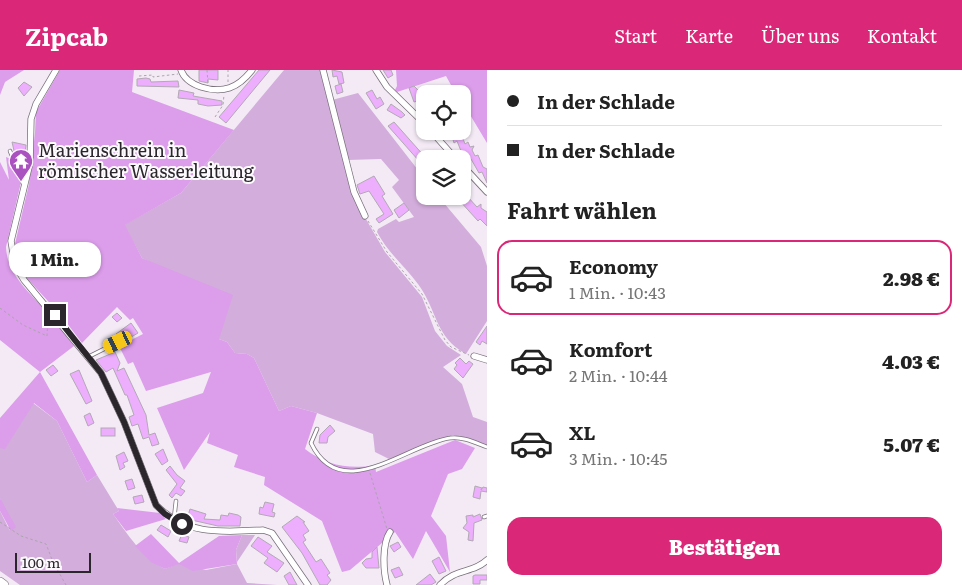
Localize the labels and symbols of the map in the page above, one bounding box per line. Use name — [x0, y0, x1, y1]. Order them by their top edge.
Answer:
place label: Marienschrein in römischer Wasserleitung — [38, 136, 255, 184]
temple icon: Marienschrein in römischer Wasserleitung — [8, 148, 34, 182]
callout: 1 Min. — [9, 242, 101, 278]
route end — [44, 304, 66, 326]
car — [101, 329, 134, 355]
route start — [171, 513, 193, 535]
scale bar — [15, 550, 91, 573]

